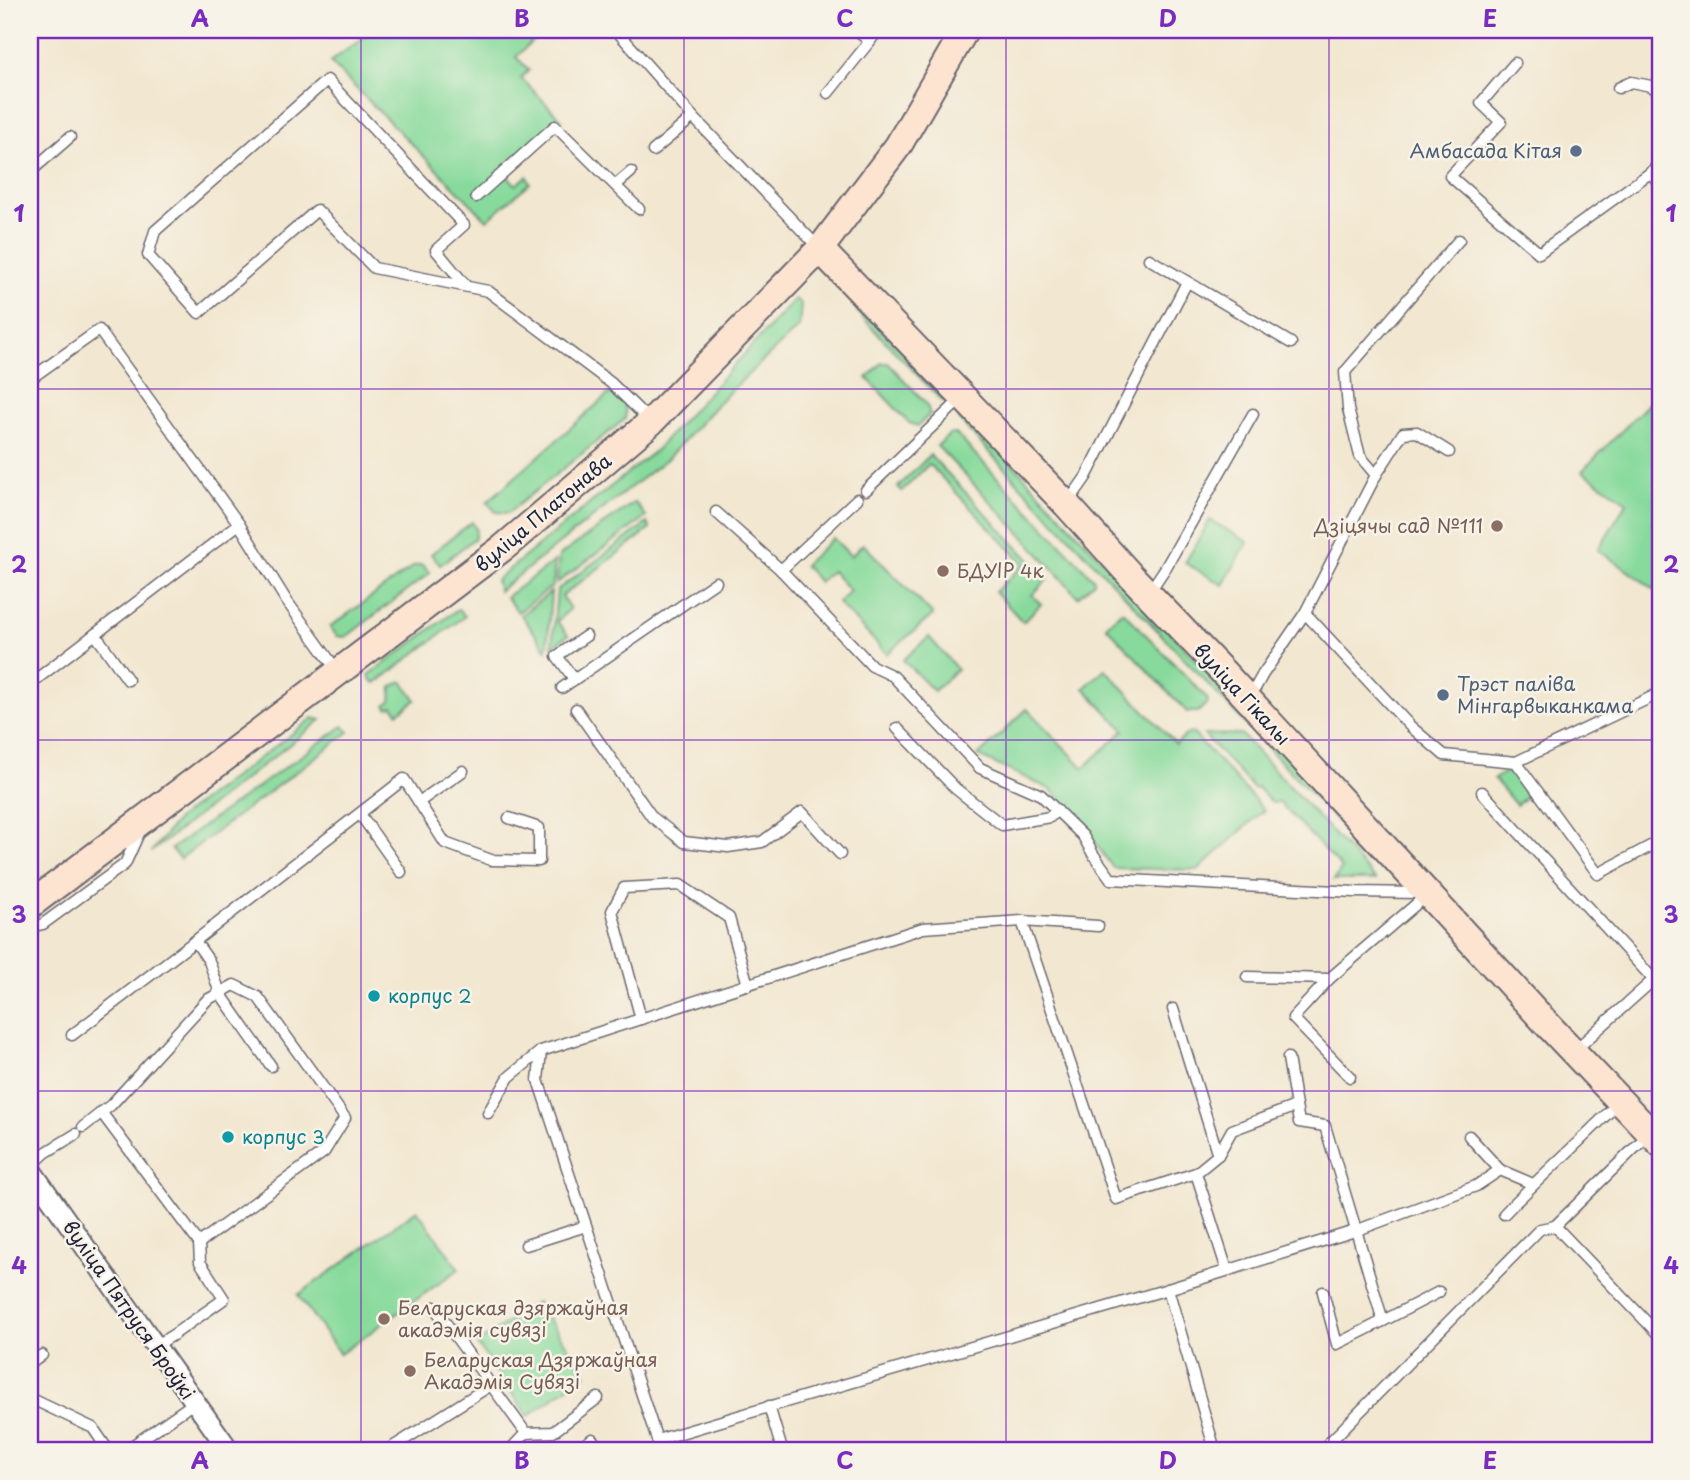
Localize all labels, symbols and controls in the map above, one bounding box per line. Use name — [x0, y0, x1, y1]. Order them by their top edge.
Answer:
text: A — [191, 0, 209, 35]
text: B — [514, 0, 530, 35]
text: C — [836, 0, 854, 35]
text: D — [1159, 0, 1177, 35]
text: E — [1483, 0, 1497, 35]
place label: Амбасада Кітая — [1410, 136, 1562, 164]
marker: Амбасада Кітая — [1568, 143, 1584, 159]
text: 1 — [14, 195, 25, 230]
text: 1 — [1666, 195, 1677, 230]
street label: вуліца Платонава — [468, 447, 617, 578]
place label: Дзіцячы сад №111 — [1313, 511, 1483, 539]
marker: Дзіцячы сад №111 — [1489, 518, 1505, 534]
text: 2 — [11, 546, 27, 581]
text: 2 — [1663, 546, 1679, 581]
place label: БДУІР 4к — [957, 556, 1045, 584]
marker: БДУІР 4к — [935, 563, 951, 579]
street label: вуліца Гікалы — [1188, 636, 1297, 751]
place label: Трэст паліва Мінгарвыканкама — [1457, 669, 1633, 719]
marker: Трэст паліва Мінгарвыканкама — [1435, 687, 1451, 703]
text: 3 — [11, 896, 27, 931]
text: 3 — [1663, 896, 1679, 931]
place label: корпус 2 — [388, 981, 472, 1009]
marker: корпус 2 — [366, 988, 382, 1004]
place label: корпус 3 — [242, 1122, 325, 1150]
marker: корпус 3 — [220, 1129, 236, 1145]
street label: вуліца Пятруся Броўкі — [57, 1214, 203, 1405]
text: 4 — [11, 1247, 27, 1282]
text: 4 — [1663, 1247, 1679, 1282]
place label: Беларуская дзяржаўная акадэмія сувязі — [398, 1293, 629, 1343]
marker: Беларуская дзяржаўная акадэмія сувязі — [376, 1311, 392, 1327]
place label: Беларуская Дзяржаўная Акадэмія Сувязі — [424, 1345, 658, 1395]
marker: Беларуская Дзяржаўная Акадэмія Сувязі — [402, 1363, 418, 1379]
text: A — [191, 1442, 209, 1477]
text: B — [514, 1442, 530, 1477]
text: C — [836, 1442, 854, 1477]
text: D — [1159, 1442, 1177, 1477]
text: E — [1483, 1442, 1497, 1477]

